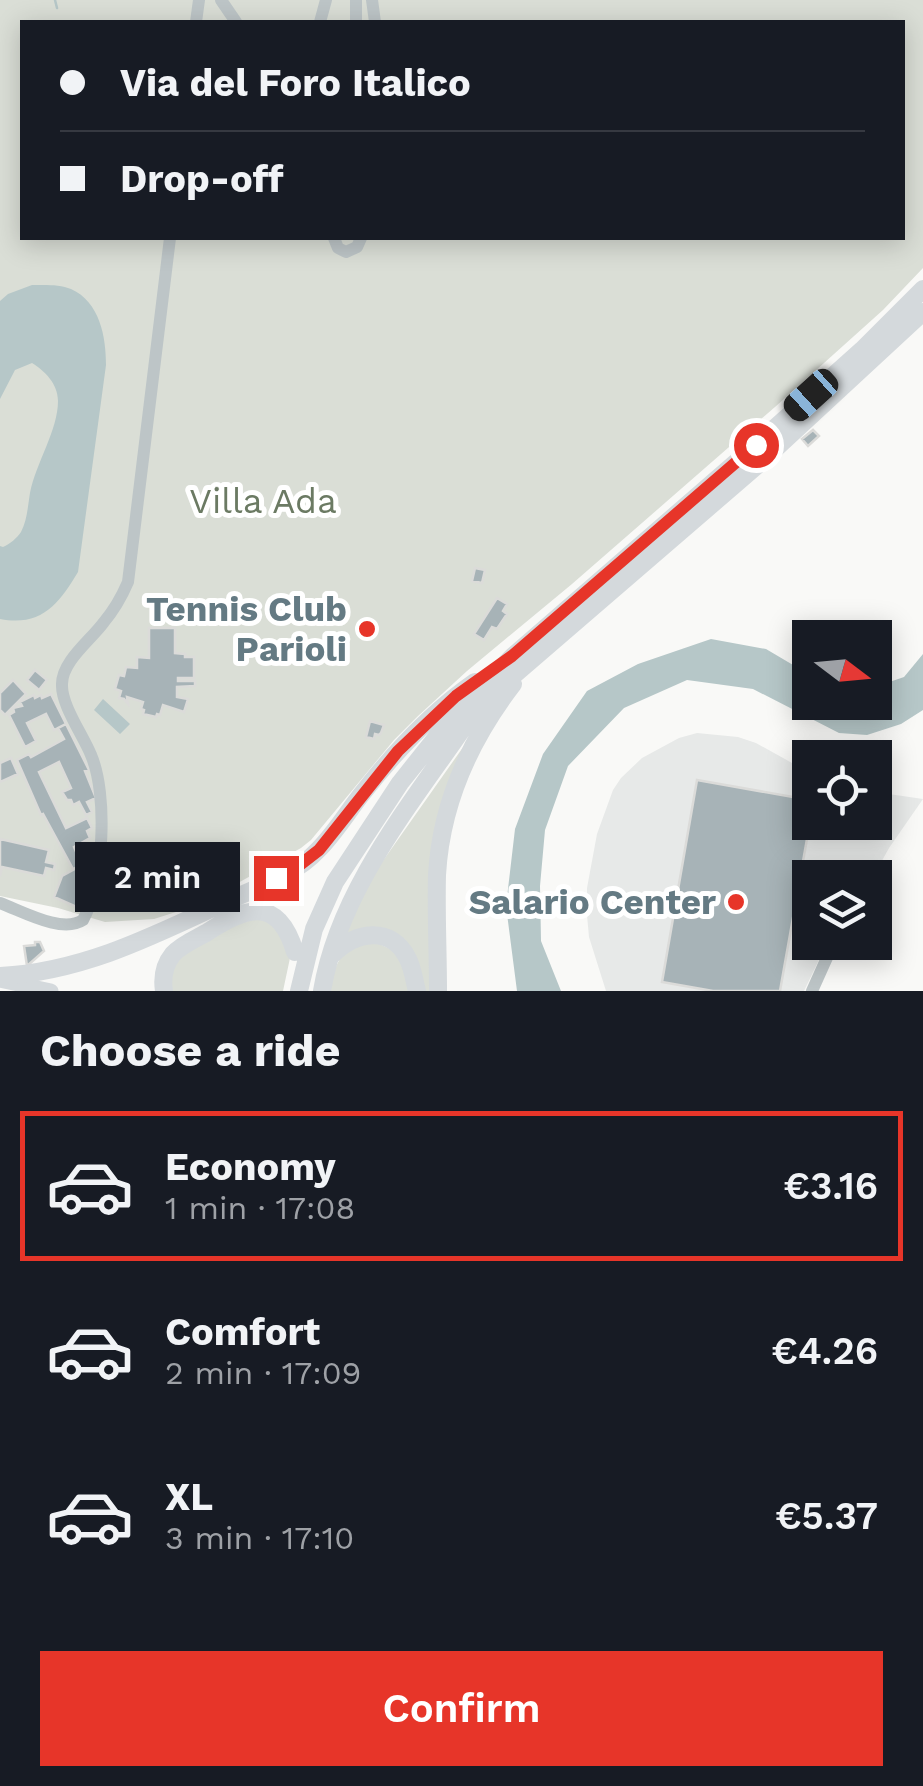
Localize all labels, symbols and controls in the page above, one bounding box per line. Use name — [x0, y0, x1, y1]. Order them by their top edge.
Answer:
text: Via del Foro Italico — [120, 61, 471, 105]
text: Drop-off — [120, 157, 284, 201]
car — [779, 364, 843, 426]
route start — [734, 423, 779, 468]
park label: Villa Ada — [189, 480, 337, 522]
place label: Tennis Club Parioli — [146, 588, 347, 670]
marker: Tennis Club Parioli — [356, 618, 378, 640]
north arrow — [792, 620, 892, 720]
map controls — [792, 620, 892, 960]
button: locate — [792, 740, 892, 840]
callout: 2 min — [76, 843, 241, 913]
route end — [254, 856, 299, 901]
text: 2 min — [114, 858, 201, 896]
button: layers — [792, 860, 892, 960]
place label: Salario Center — [469, 881, 716, 923]
marker: Salario Center — [725, 891, 747, 913]
text: Choose a ride — [40, 1024, 340, 1077]
icon: car — [45, 1141, 135, 1231]
text: Economy — [165, 1145, 336, 1189]
text: €3.16 — [783, 1164, 878, 1208]
text: 1 min · 17:08 — [165, 1189, 355, 1227]
icon: car — [45, 1306, 135, 1396]
text: Comfort — [165, 1310, 320, 1354]
text: €4.26 — [771, 1329, 878, 1373]
text: 2 min · 17:09 — [165, 1354, 361, 1392]
icon: car — [45, 1471, 135, 1561]
text: XL — [165, 1475, 213, 1519]
text: €5.37 — [775, 1494, 878, 1538]
text: 3 min · 17:10 — [165, 1519, 354, 1557]
button: Confirm — [40, 1651, 883, 1766]

